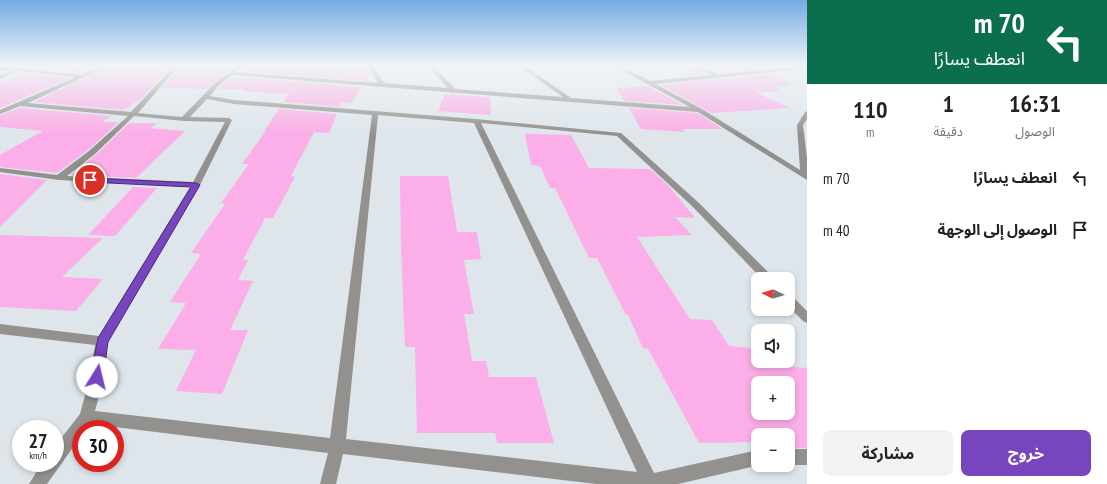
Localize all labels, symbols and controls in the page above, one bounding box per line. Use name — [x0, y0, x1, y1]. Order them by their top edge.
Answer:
text: 70 m — [974, 4, 1025, 41]
icon: left — [1039, 16, 1091, 68]
text: انعطف يسارًا — [934, 47, 1025, 70]
text: 1 — [943, 88, 954, 119]
text: 16:31 — [1009, 88, 1061, 119]
text: 110 — [853, 94, 887, 125]
text: دقيقة — [933, 123, 963, 140]
text: الوصول — [1015, 123, 1055, 140]
text: m — [866, 124, 874, 141]
pin — [73, 163, 107, 197]
icon: left — [1069, 167, 1091, 189]
text: انعطف يسارًا — [973, 168, 1057, 187]
icon: arrive — [79, 169, 101, 191]
text: 70 m — [823, 169, 849, 188]
icon: arrive — [1069, 219, 1091, 241]
text: الوصول إلى الوجهة — [938, 220, 1057, 239]
text: 40 m — [823, 221, 849, 240]
north arrow — [751, 272, 795, 316]
map controls — [751, 272, 795, 472]
button: sound — [751, 324, 795, 368]
position arrow — [76, 356, 118, 398]
button: + — [751, 376, 795, 420]
speed limit sign: 30 — [72, 420, 124, 472]
text: 27 — [28, 428, 48, 454]
button: − — [751, 428, 795, 472]
button: مشاركة — [823, 430, 953, 476]
button: خروج — [961, 430, 1091, 476]
text: km/h — [29, 449, 47, 462]

